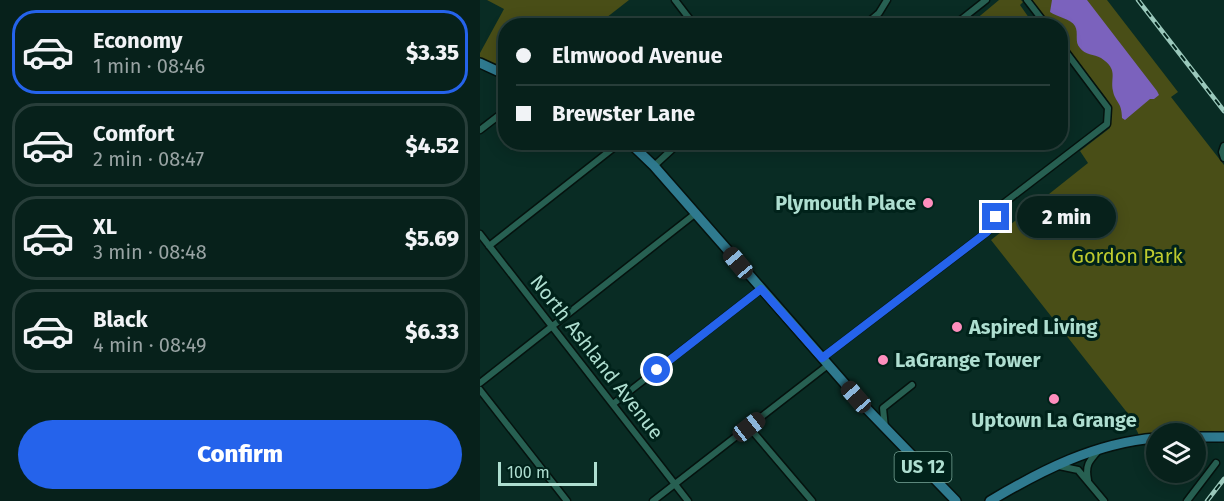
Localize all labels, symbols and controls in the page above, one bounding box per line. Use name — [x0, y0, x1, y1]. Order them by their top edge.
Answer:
icon: car — [21, 25, 75, 79]
text: Economy — [93, 27, 182, 54]
text: $3.35 — [406, 39, 459, 66]
text: Elmwood Avenue — [552, 42, 723, 69]
text: 1 min · 08:46 — [93, 54, 205, 78]
text: Brewster Lane — [552, 100, 695, 127]
icon: car — [21, 118, 75, 172]
text: Comfort — [93, 120, 174, 147]
text: $4.52 — [405, 132, 459, 159]
text: 2 min · 08:47 — [93, 147, 204, 171]
place label: Plymouth Place — [775, 191, 916, 215]
marker: Plymouth Place — [921, 196, 935, 210]
callout: 2 min — [1017, 196, 1116, 238]
route end — [982, 203, 1009, 230]
text: 2 min — [1042, 205, 1091, 229]
icon: car — [21, 211, 75, 265]
text: XL — [93, 213, 117, 240]
text: $5.69 — [405, 225, 459, 252]
text: 3 min · 08:48 — [93, 240, 207, 264]
car — [720, 243, 756, 283]
park label: Gordon Park — [1071, 244, 1183, 268]
street label: North Ashland Avenue — [525, 270, 669, 444]
icon: car — [21, 304, 75, 358]
text: Black — [93, 306, 148, 333]
place label: Aspired Living — [968, 315, 1099, 339]
text: $6.33 — [405, 318, 459, 345]
marker: Aspired Living — [950, 320, 964, 334]
text: 4 min · 08:49 — [93, 333, 206, 357]
place label: LaGrange Tower — [895, 348, 1041, 372]
marker: LaGrange Tower — [876, 353, 890, 367]
route start — [643, 356, 670, 383]
car — [837, 378, 875, 416]
marker: Uptown La Grange — [1047, 392, 1061, 406]
place label: Uptown La Grange — [971, 408, 1137, 432]
car — [729, 409, 769, 445]
button: Confirm — [18, 420, 462, 489]
map controls — [1146, 423, 1206, 483]
button: layers — [1146, 423, 1206, 483]
road number: US 12 — [894, 452, 952, 482]
scale bar — [498, 459, 597, 486]
text: 100 m — [507, 463, 550, 482]

